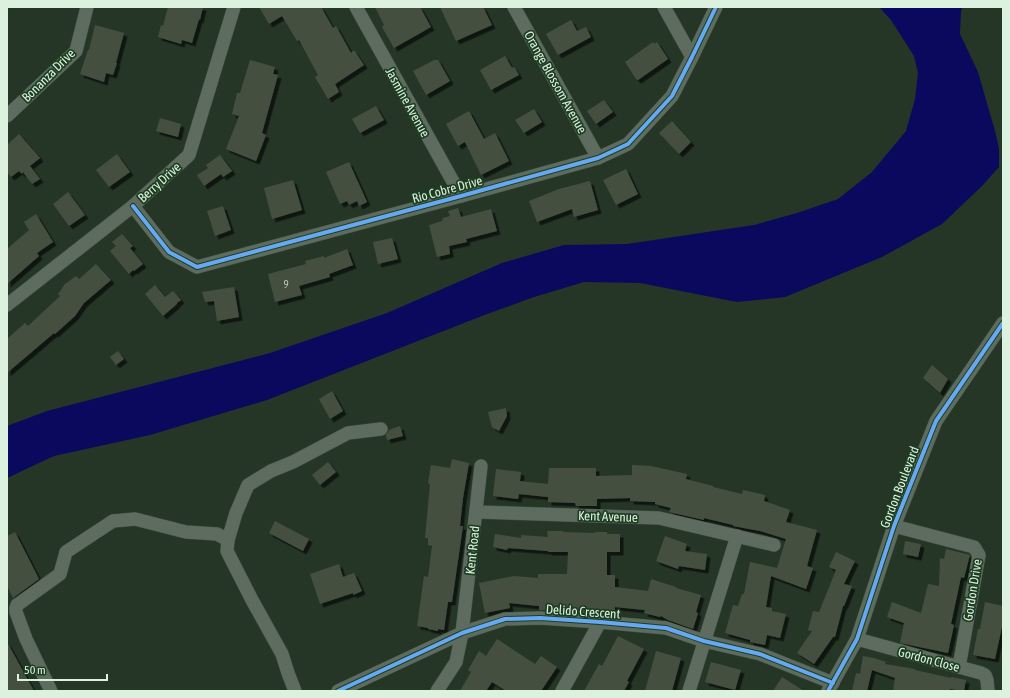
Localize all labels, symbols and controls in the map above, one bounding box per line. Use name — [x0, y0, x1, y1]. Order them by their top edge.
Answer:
street label: Orange Blossom Avenue — [521, 29, 590, 136]
street label: Bonanza Drive — [19, 46, 78, 105]
street label: Jasmine Avenue — [382, 65, 433, 140]
street label: Berry Drive — [135, 159, 184, 205]
street label: Rio Cobre Drive — [410, 173, 484, 206]
house number: 9 — [283, 278, 289, 290]
street label: Gordon Boulevard — [877, 444, 922, 530]
street label: Kent Avenue — [578, 508, 638, 525]
street label: Kent Road — [462, 525, 482, 575]
street label: Gordon Drive — [960, 558, 985, 622]
street label: Delido Crescent — [545, 601, 621, 622]
street label: Gordon Close — [897, 644, 961, 675]
scale bar — [18, 656, 107, 682]
text: 50 m — [24, 663, 46, 677]

